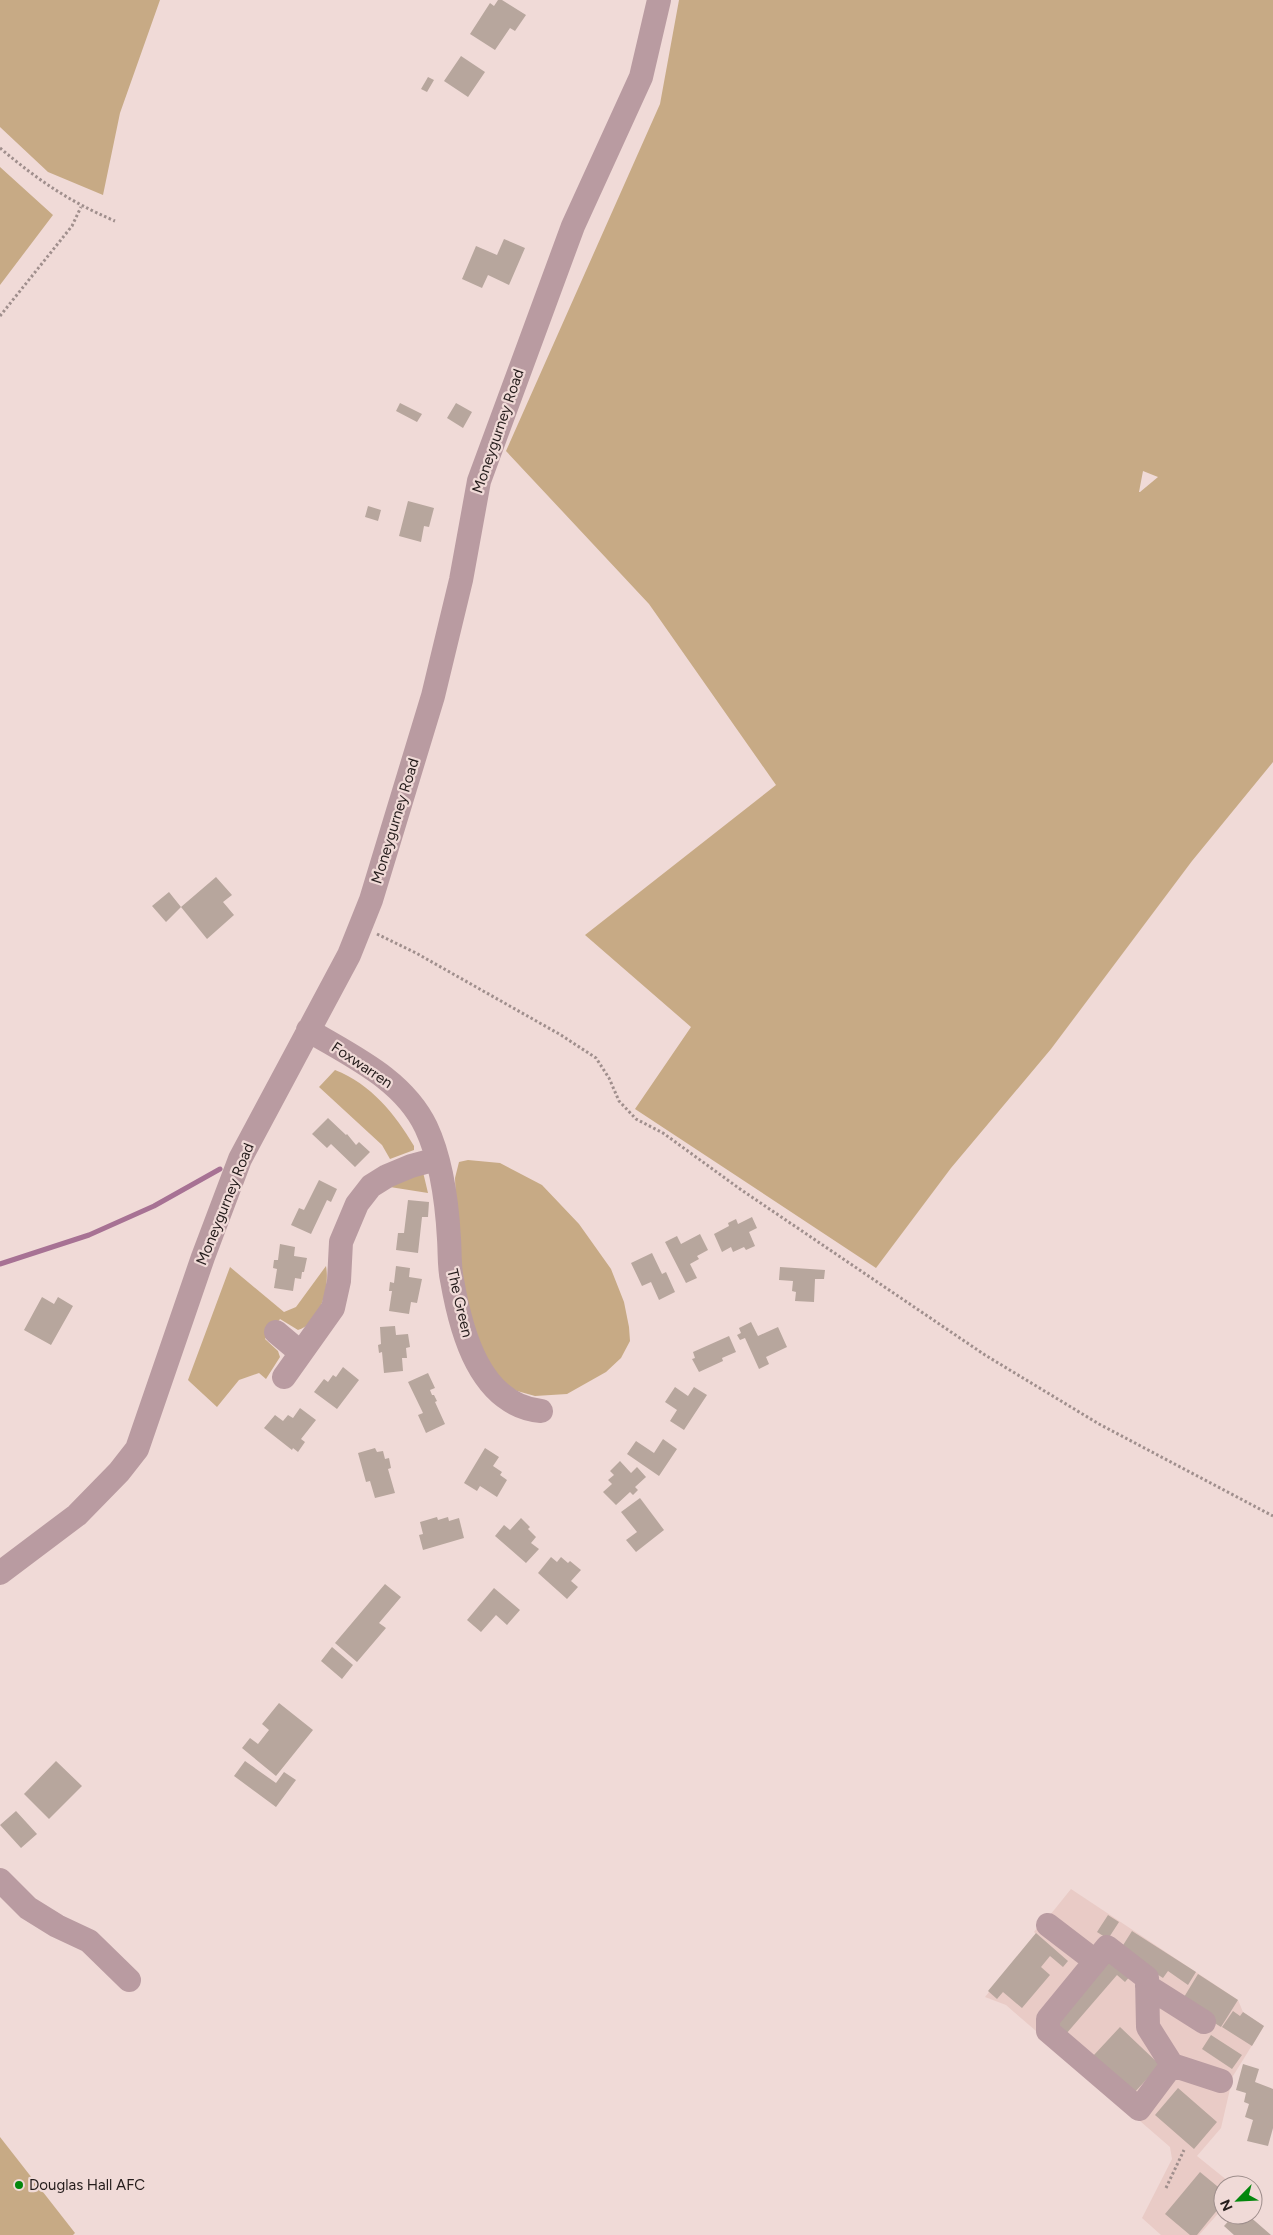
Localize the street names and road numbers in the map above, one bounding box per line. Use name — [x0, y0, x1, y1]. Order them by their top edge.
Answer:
street label: Moneygurney Road — [468, 367, 528, 495]
street label: Moneygurney Road — [367, 756, 423, 886]
street label: Foxwarren — [328, 1038, 396, 1092]
street label: Moneygurney Road — [192, 1140, 258, 1268]
street label: The Green — [443, 1267, 477, 1339]

